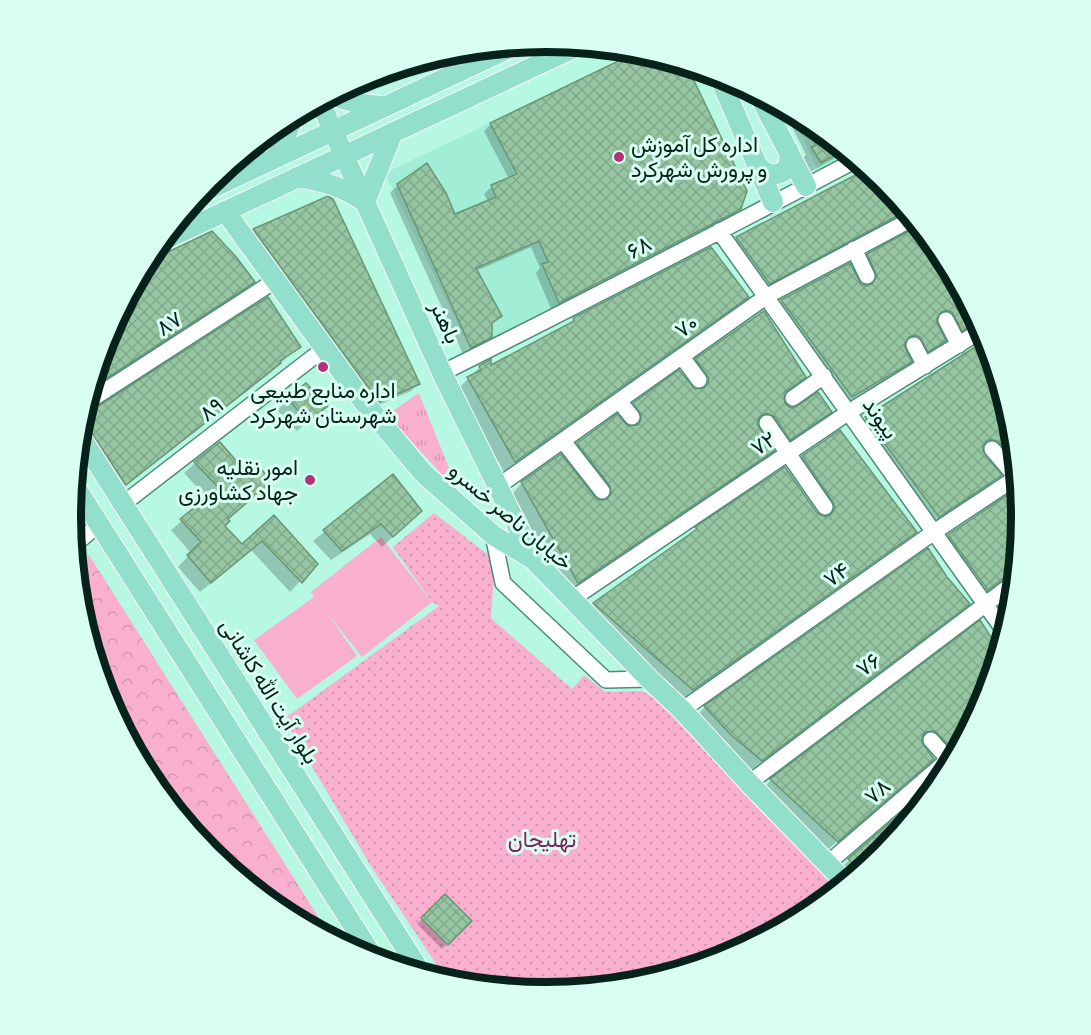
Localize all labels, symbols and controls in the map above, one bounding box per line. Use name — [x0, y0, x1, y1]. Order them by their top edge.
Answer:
place label: اداره کل آموزش و پرورش شهرکرد — [631, 134, 767, 184]
marker: اداره کل آموزش و پرورش شهرکرد — [612, 150, 626, 164]
street label: ۶۸ — [624, 233, 655, 263]
street label: باهنر — [424, 297, 464, 348]
street label: ۸۷ — [153, 308, 186, 340]
street label: ۷۰ — [671, 311, 702, 342]
marker: اداره منابع طبیعی شهرستان شهرکرد — [316, 360, 330, 374]
place label: اداره منابع طبیعی شهرستان شهرکرد — [250, 380, 396, 429]
street label: ۸۹ — [196, 394, 228, 426]
street label: پیوند — [856, 394, 902, 445]
street label: ۷۲ — [747, 428, 780, 460]
place label: امور نقلیه جهاد کشاورزی — [178, 457, 298, 506]
street label: خیابان ناصر خسرو — [443, 459, 576, 576]
marker: امور نقلیه جهاد کشاورزی — [303, 473, 317, 487]
street label: ۷۴ — [820, 558, 853, 591]
street label: بلوار آیت الله کاشانی — [214, 614, 325, 769]
street label: ۷۶ — [853, 649, 885, 681]
street label: ۷۸ — [861, 775, 895, 809]
park label: تهلیجان — [508, 829, 576, 853]

